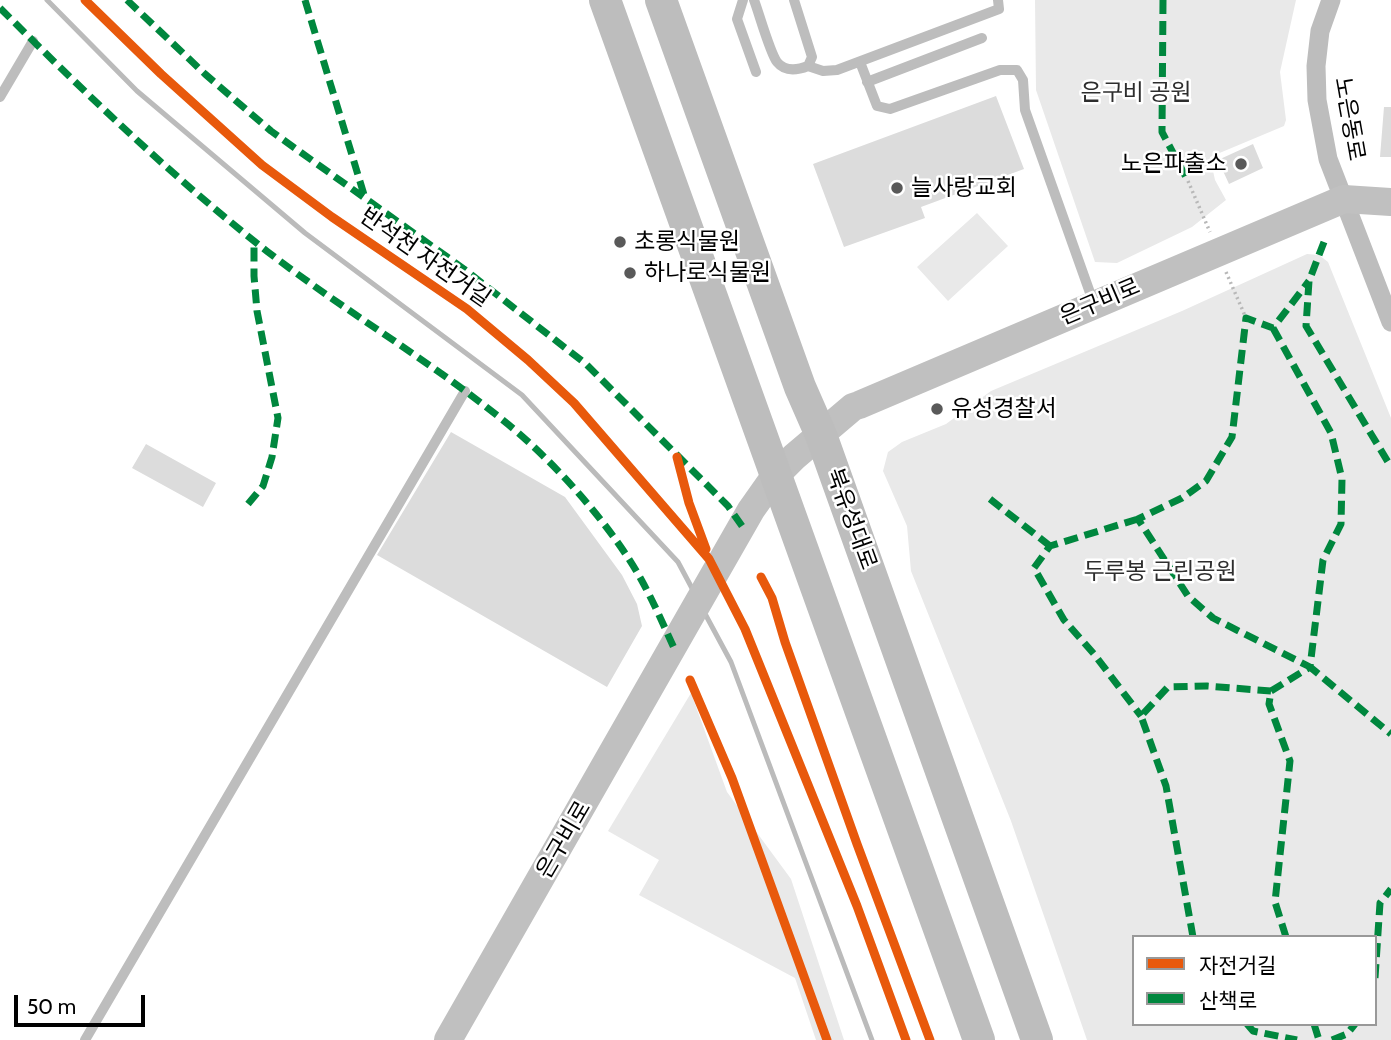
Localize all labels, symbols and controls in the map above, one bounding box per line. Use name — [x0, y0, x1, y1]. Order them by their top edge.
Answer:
street label: 노은동로 — [1328, 75, 1370, 163]
park label: 은구비 공원 — [1081, 79, 1191, 107]
place label: 노은파출소 — [1121, 150, 1227, 178]
marker: 노은파출소 — [1233, 156, 1249, 172]
place label: 늘사랑교회 — [911, 174, 1017, 202]
marker: 늘사랑교회 — [889, 180, 905, 196]
street label: 반석천 자전거길 — [354, 203, 496, 313]
place label: 초롱식물원 — [634, 228, 740, 256]
marker: 초롱식물원 — [612, 234, 628, 250]
place label: 하나로식물원 — [644, 259, 771, 287]
marker: 하나로식물원 — [622, 265, 638, 281]
street label: 은구비로 — [1056, 273, 1144, 331]
place label: 유성경찰서 — [951, 395, 1057, 423]
marker: 유성경찰서 — [929, 401, 945, 417]
street label: 북유성대로 — [820, 465, 882, 573]
park label: 두루봉 근린공원 — [1083, 558, 1237, 586]
street label: 은구비로 — [531, 796, 597, 884]
legend — [1132, 935, 1377, 1026]
text: 자전거길 — [1199, 953, 1276, 978]
scale bar — [18, 981, 149, 1025]
text: 산책로 — [1199, 988, 1257, 1013]
text: 50 m — [27, 994, 76, 1019]

